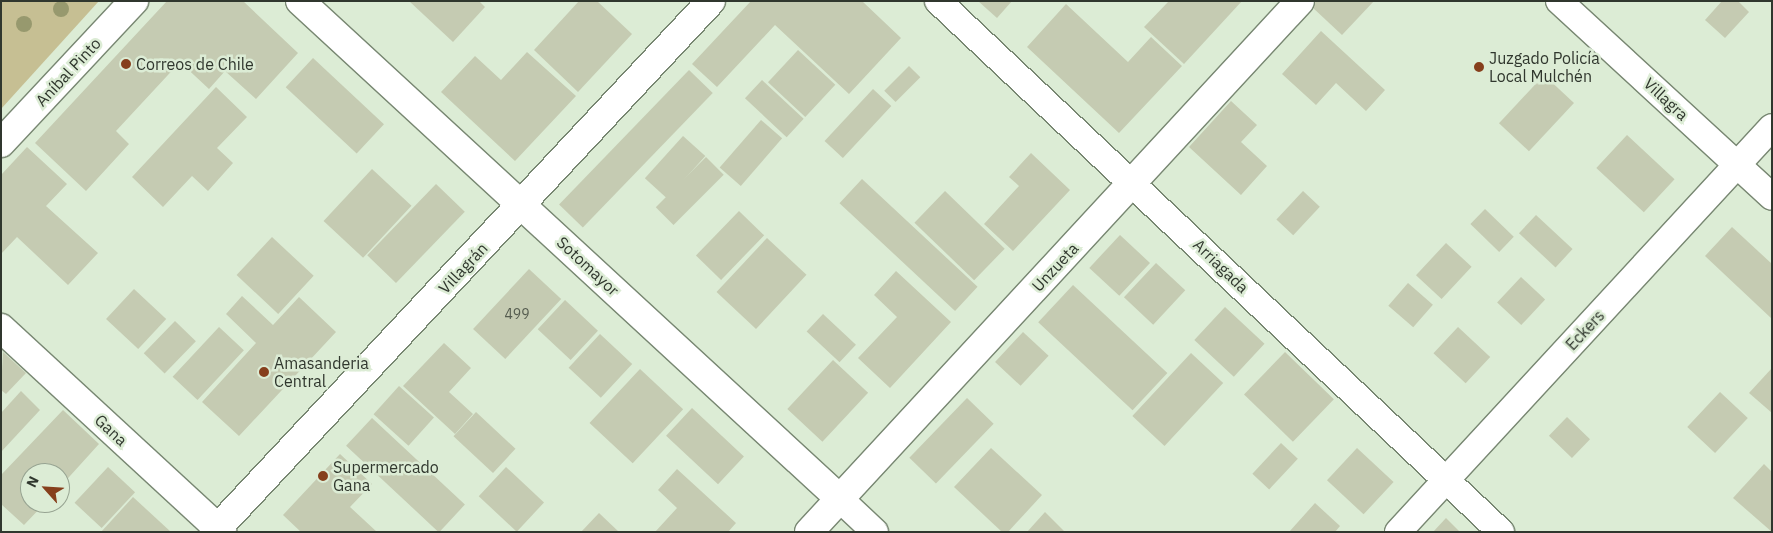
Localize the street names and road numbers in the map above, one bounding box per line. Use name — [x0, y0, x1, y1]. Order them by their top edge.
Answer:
street label: Aníbal Pinto — [31, 34, 105, 110]
street label: Villagra — [1640, 74, 1692, 124]
street label: Sotomayor — [553, 232, 623, 300]
street label: Arriagada — [1189, 235, 1253, 297]
street label: Villagrán — [435, 238, 491, 298]
street label: Unzueta — [1028, 239, 1082, 295]
street label: Eckers — [1562, 306, 1608, 354]
street label: Gana — [91, 410, 131, 450]

